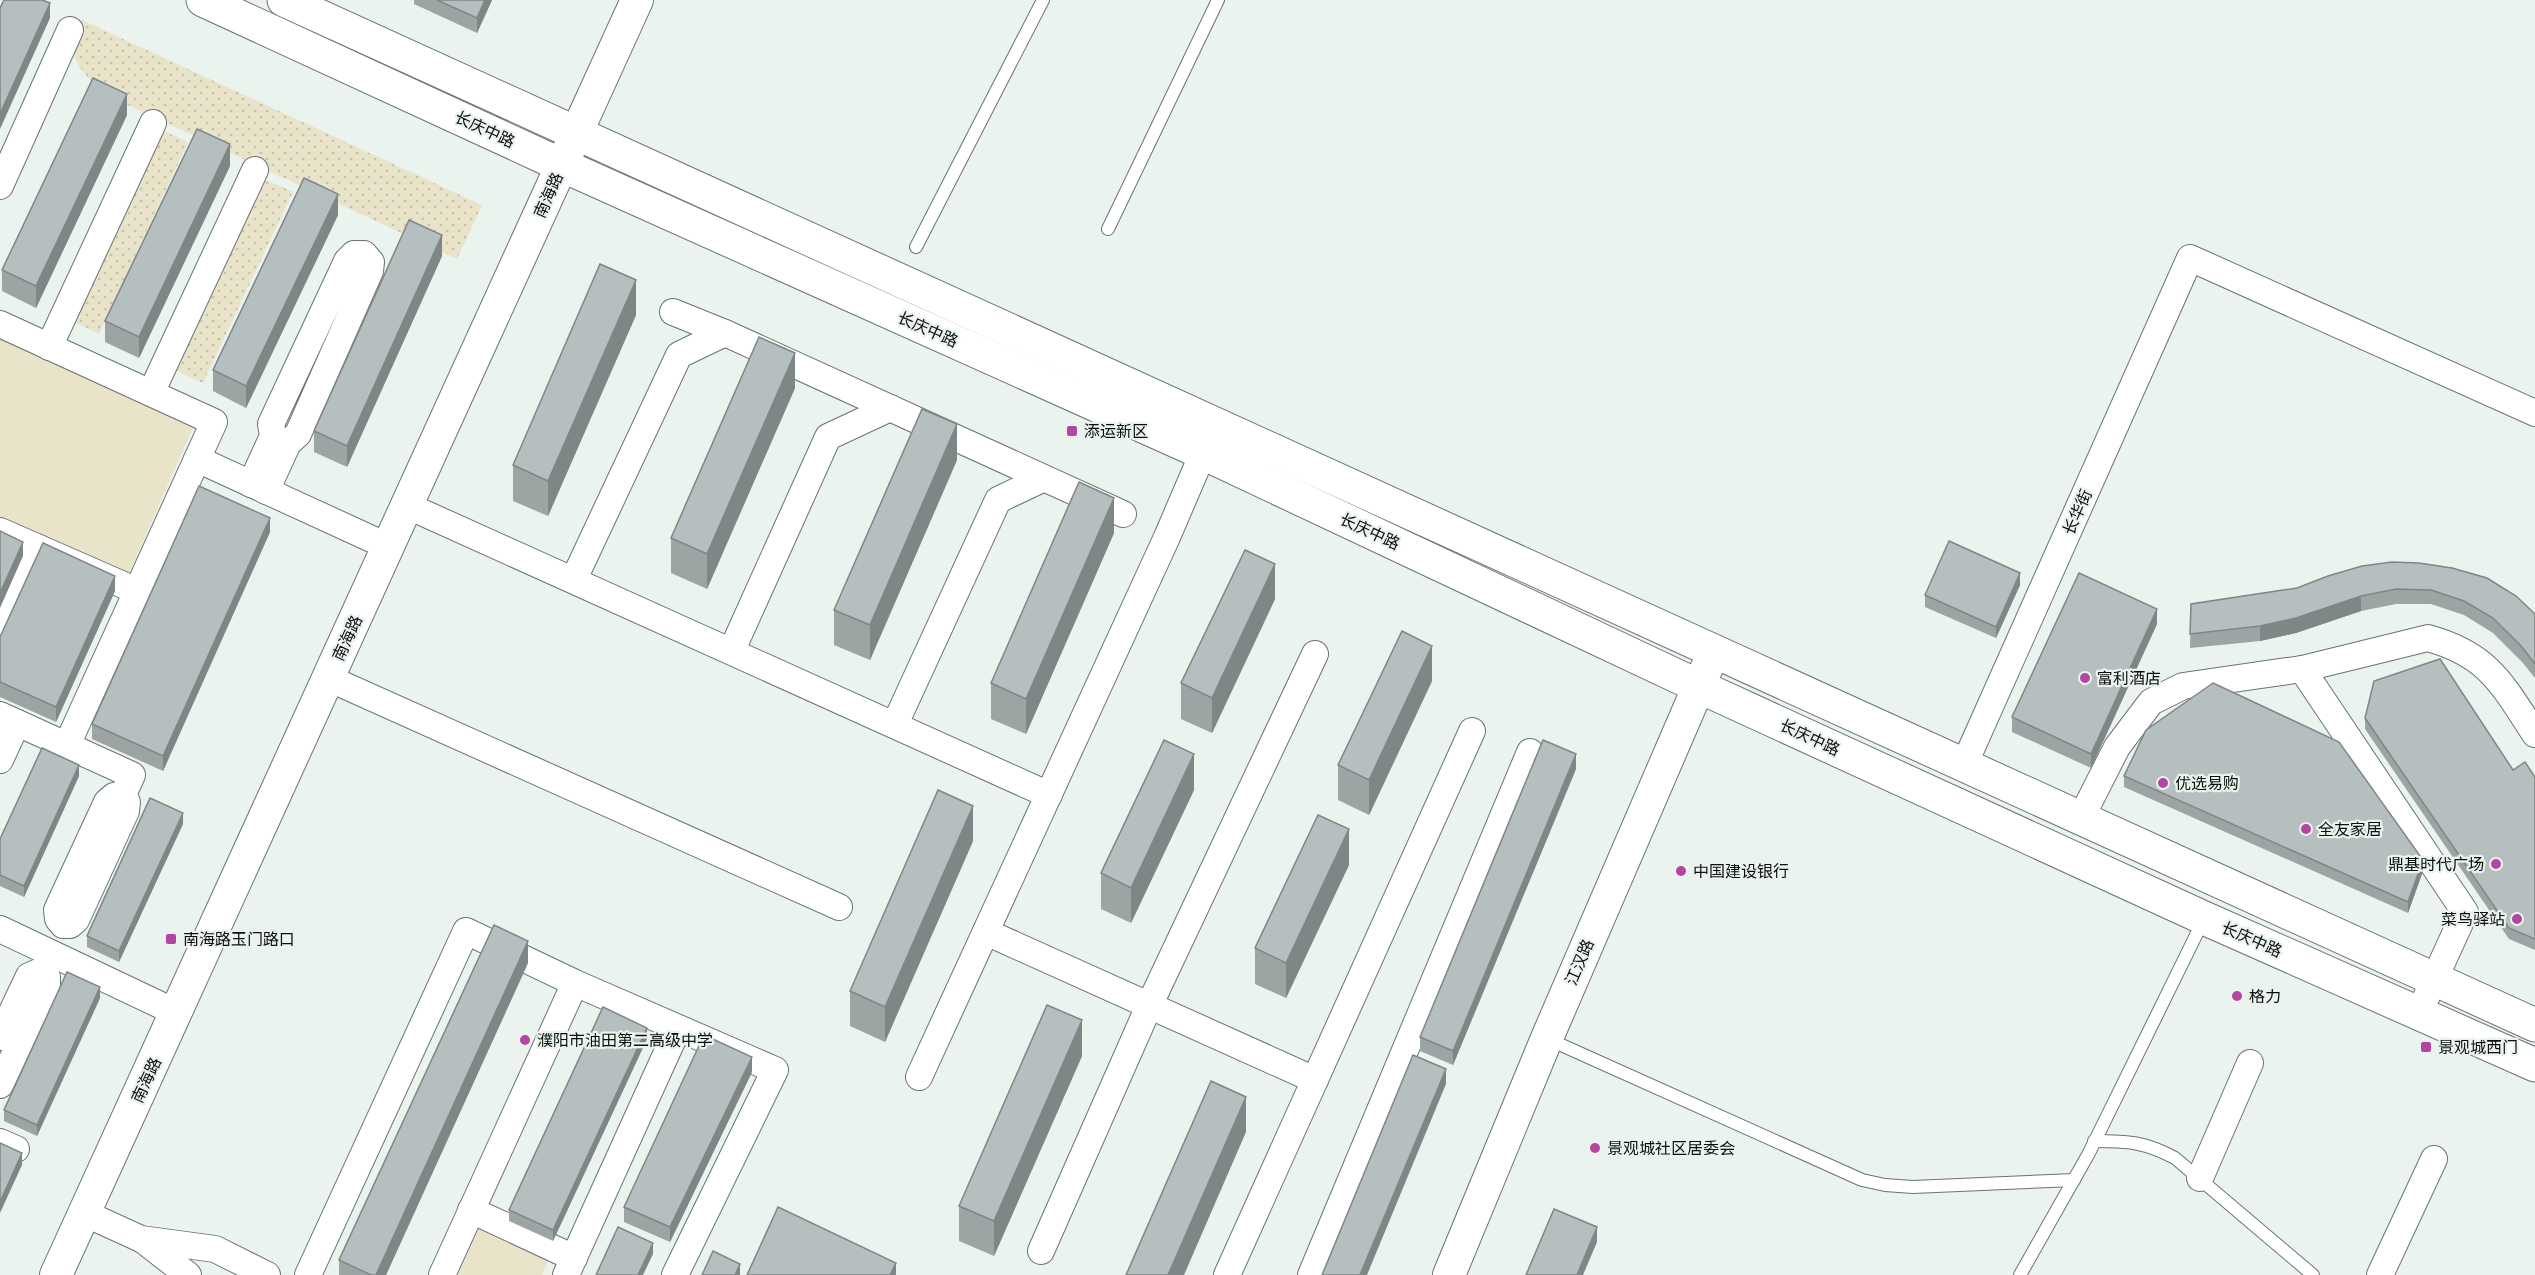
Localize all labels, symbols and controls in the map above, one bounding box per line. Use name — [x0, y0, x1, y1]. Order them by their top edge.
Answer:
street label: 长庆中路 — [452, 107, 518, 151]
street label: 南海路 — [530, 169, 566, 221]
street label: 长庆中路 — [895, 308, 961, 350]
place label: 添运新区 — [1084, 422, 1148, 440]
marker: 添运新区 — [1065, 424, 1079, 438]
street label: 长华街 — [2059, 486, 2095, 538]
street label: 长庆中路 — [1337, 509, 1403, 553]
street label: 南海路 — [329, 612, 365, 664]
place label: 富利酒店 — [2097, 669, 2161, 687]
marker: 富利酒店 — [2078, 671, 2092, 685]
street label: 长庆中路 — [1777, 715, 1843, 759]
place label: 优选易购 — [2175, 774, 2239, 792]
marker: 优选易购 — [2156, 776, 2170, 790]
place label: 全友家居 — [2318, 820, 2382, 838]
marker: 全友家居 — [2299, 822, 2313, 836]
place label: 鼎基时代广场 — [2388, 855, 2484, 873]
marker: 鼎基时代广场 — [2489, 857, 2503, 871]
place label: 中国建设银行 — [1693, 862, 1789, 880]
marker: 中国建设银行 — [1674, 864, 1688, 878]
place label: 菜鸟驿站 — [2441, 910, 2505, 928]
marker: 菜鸟驿站 — [2510, 912, 2524, 926]
street label: 长庆中路 — [2219, 918, 2285, 960]
place label: 南海路玉门路口 — [183, 930, 295, 948]
marker: 南海路玉门路口 — [164, 932, 178, 946]
street label: 江汉路 — [1561, 936, 1597, 988]
place label: 格力 — [2249, 987, 2281, 1005]
marker: 格力 — [2230, 989, 2244, 1003]
place label: 濮阳市油田第二高级中学 — [537, 1031, 713, 1049]
marker: 濮阳市油田第二高级中学 — [518, 1033, 532, 1047]
place label: 景观城西门 — [2438, 1038, 2518, 1056]
marker: 景观城西门 — [2419, 1040, 2433, 1054]
street label: 南海路 — [128, 1054, 164, 1106]
place label: 景观城社区居委会 — [1607, 1139, 1735, 1157]
marker: 景观城社区居委会 — [1588, 1141, 1602, 1155]

